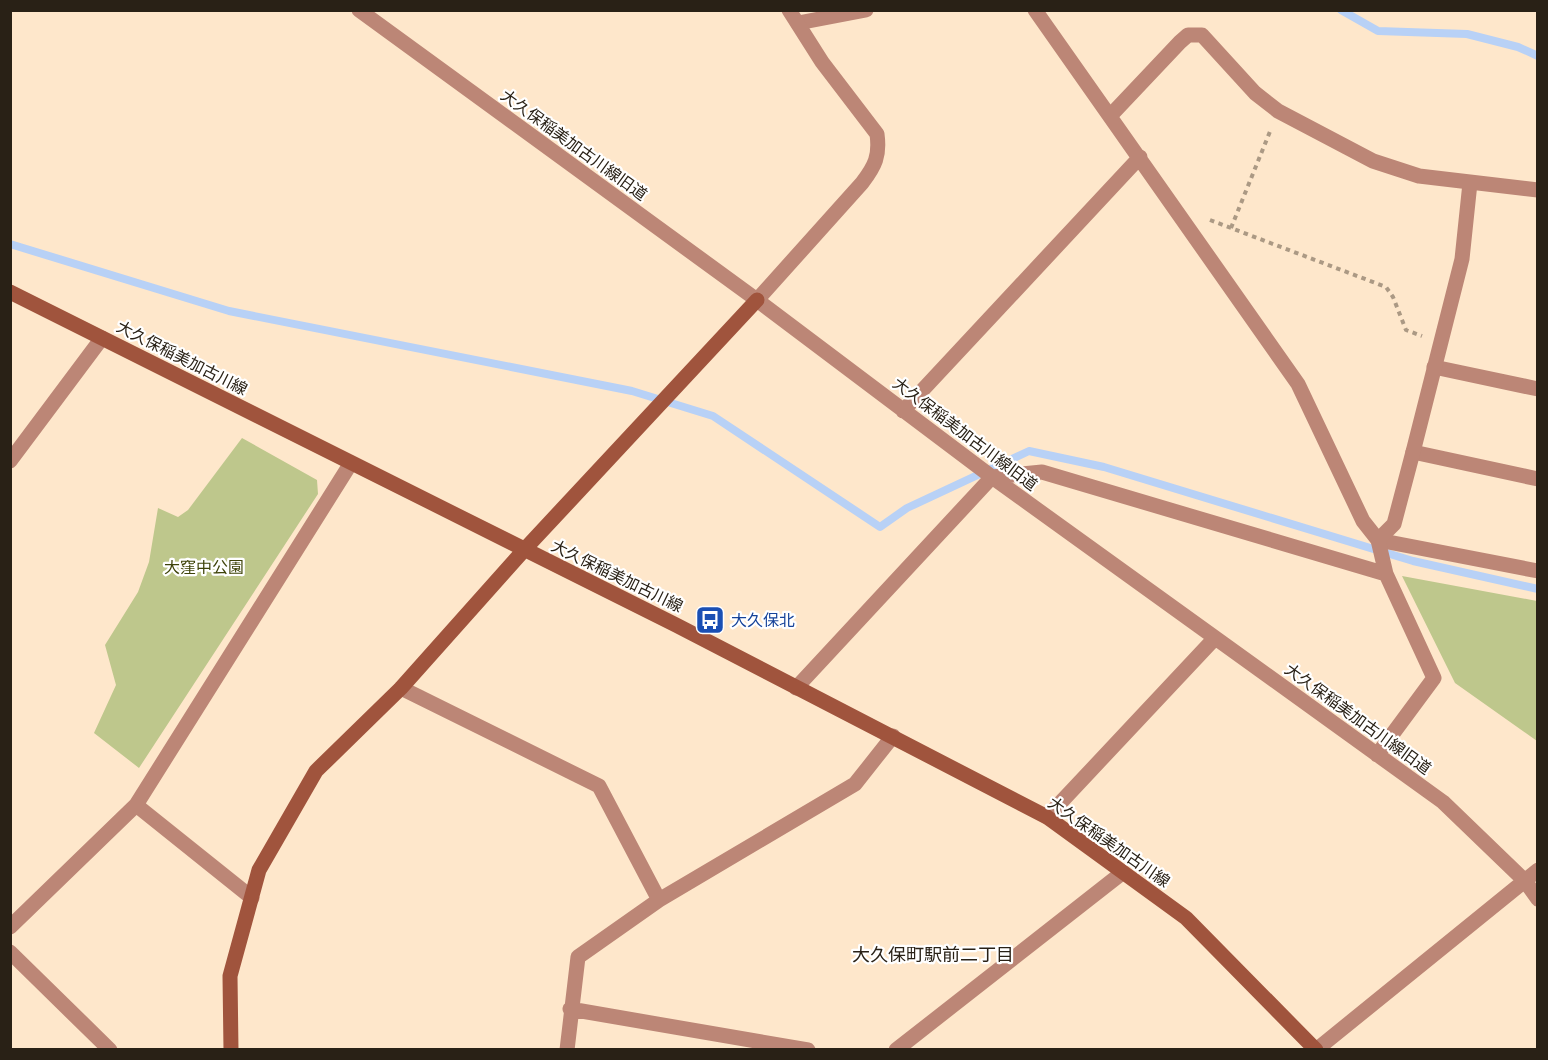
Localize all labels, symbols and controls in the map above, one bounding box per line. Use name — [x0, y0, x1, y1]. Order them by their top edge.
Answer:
street label: 大久保稲美加古川線旧道 — [497, 85, 651, 205]
street label: 大久保稲美加古川線 — [113, 316, 251, 400]
street label: 大久保稲美加古川線旧道 — [888, 373, 1042, 495]
street label: 大久保稲美加古川線 — [548, 535, 686, 617]
park label: 大窪中公園 — [164, 557, 244, 578]
bus stop icon: 大久保北 — [694, 604, 726, 636]
place label: 大久保北 — [731, 610, 795, 631]
street label: 大久保稲美加古川線旧道 — [1281, 659, 1435, 779]
street label: 大久保稲美加古川線 — [1044, 792, 1174, 892]
district label: 大久保町駅前二丁目 — [852, 943, 1014, 967]

